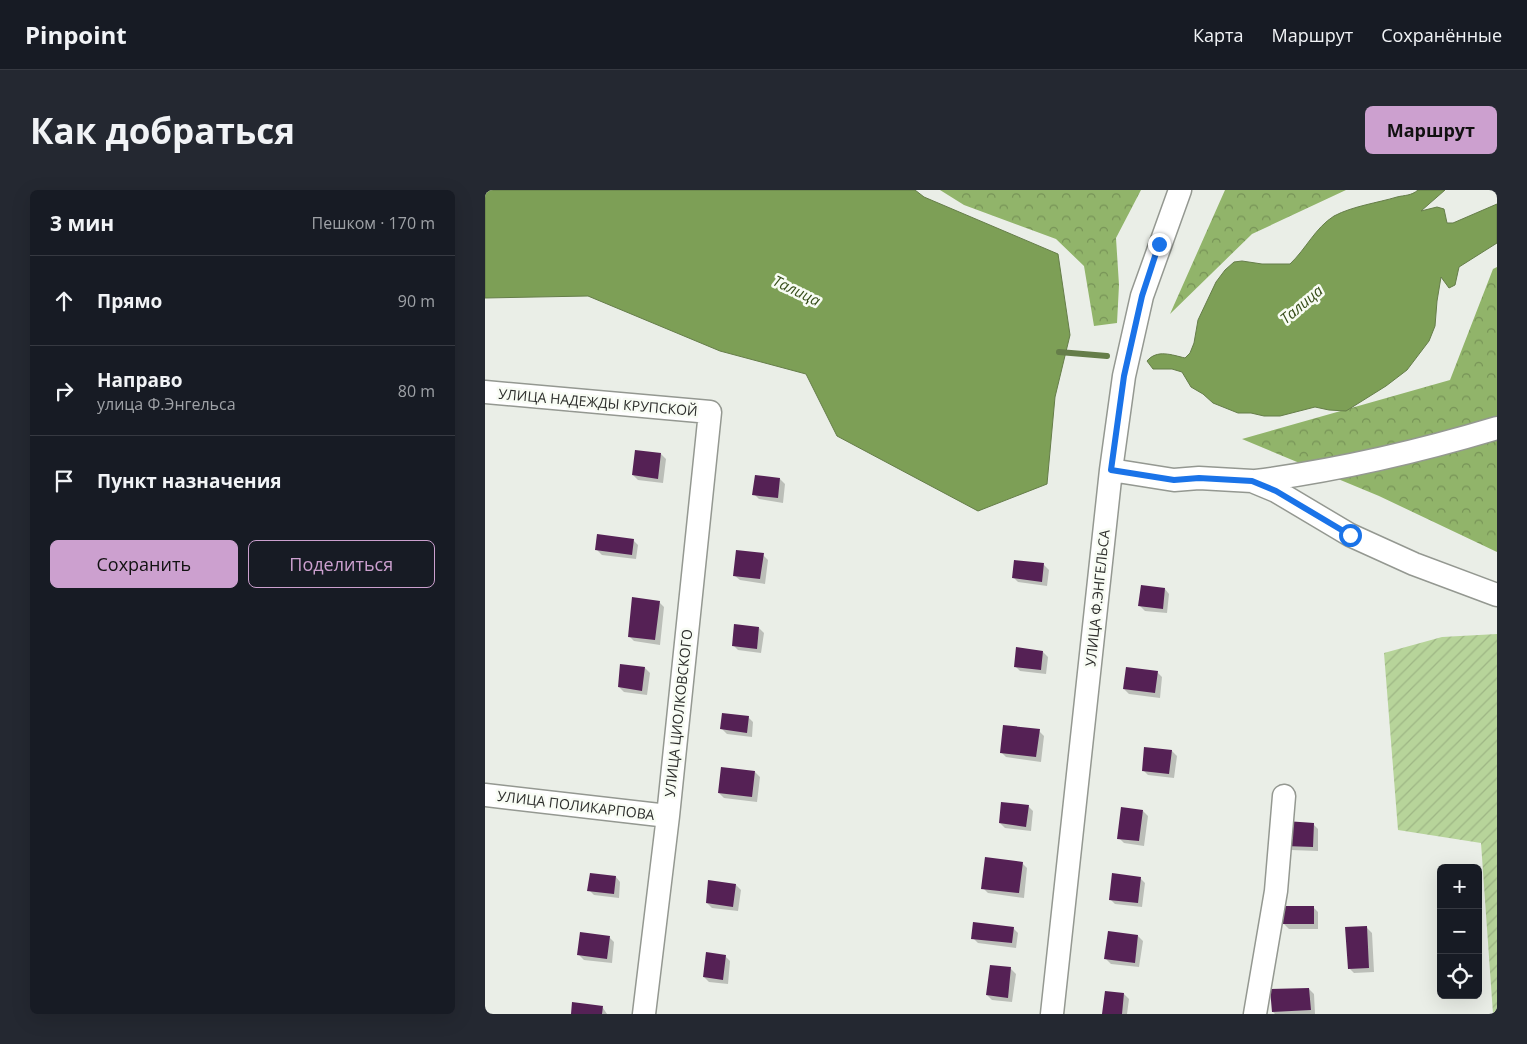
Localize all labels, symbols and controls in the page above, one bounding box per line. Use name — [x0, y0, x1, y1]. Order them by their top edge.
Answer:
text: Pinpoint — [25, 18, 127, 51]
text: Карта — [1193, 23, 1243, 47]
text: Маршрут — [1271, 23, 1353, 47]
text: Сохранённые — [1381, 23, 1502, 47]
button: Маршрут — [1365, 106, 1497, 154]
text: Как добраться — [30, 107, 295, 154]
text: 3 мин — [50, 209, 114, 237]
text: Пешком · 170 m — [312, 212, 435, 234]
route end — [1148, 233, 1171, 256]
water label: Талица — [770, 270, 824, 310]
water label: Талица — [1275, 280, 1327, 328]
icon: ahead — [50, 287, 78, 315]
text: Прямо — [97, 288, 162, 314]
text: 90 m — [398, 290, 435, 312]
text: Направо — [97, 367, 183, 393]
icon: right — [50, 377, 78, 405]
text: 80 m — [398, 380, 435, 402]
street label: УЛИЦА НАДЕЖДЫ КРУПСКОЙ — [498, 384, 698, 420]
text: улица Ф.Энгельса — [97, 393, 236, 415]
icon: arrive — [50, 467, 78, 495]
text: Пункт назначения — [97, 468, 282, 494]
route start — [1339, 524, 1362, 547]
street label: УЛИЦА Ф.ЭНГЕЛЬСА — [1080, 529, 1114, 667]
button: Сохранить — [50, 540, 238, 588]
button: Поделиться — [248, 540, 435, 588]
street label: УЛИЦА ЦИОЛКОВСКОГО — [660, 628, 696, 798]
street label: УЛИЦА ПОЛИКАРПОВА — [496, 786, 656, 824]
map controls — [1437, 864, 1482, 999]
button: + — [1437, 864, 1482, 909]
button: − — [1437, 909, 1482, 954]
button: locate — [1437, 954, 1482, 999]

